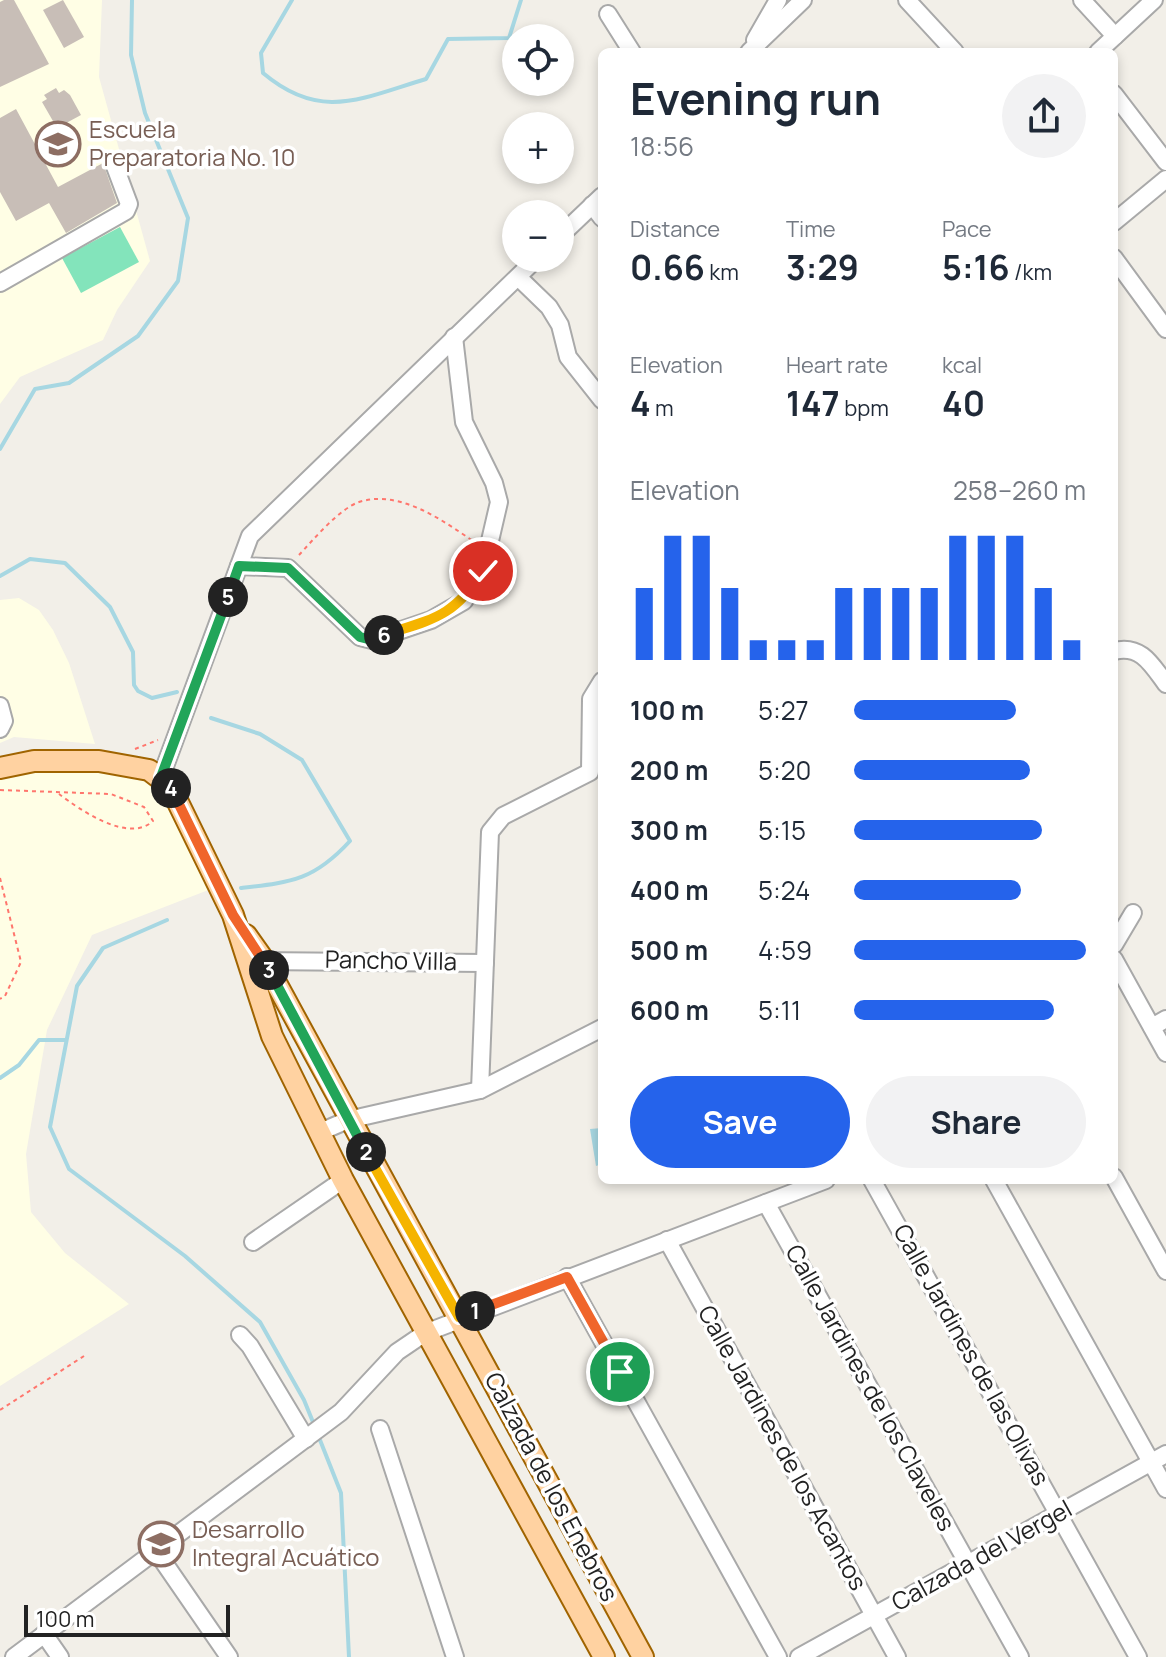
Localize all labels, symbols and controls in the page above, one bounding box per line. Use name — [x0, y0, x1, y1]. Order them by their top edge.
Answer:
map controls — [502, 24, 574, 272]
button: locate — [502, 24, 574, 96]
text: Evening run — [630, 68, 881, 128]
button: share — [1002, 74, 1086, 158]
place label: Escuela Preparatoria No. 10 — [89, 112, 295, 173]
button: + — [502, 112, 574, 184]
school or university icon: Escuela Preparatoria No. 10 — [34, 120, 82, 168]
text: 18:56 — [630, 128, 694, 164]
button: − — [502, 200, 574, 272]
text: Distance — [630, 214, 720, 244]
text: Time — [786, 214, 836, 244]
text: Pace — [942, 214, 992, 244]
text: 0.66 — [630, 244, 705, 290]
text: 3:29 — [786, 244, 859, 290]
text: 5:16 — [942, 244, 1010, 290]
text: km — [705, 257, 739, 287]
text: /km — [1010, 257, 1052, 287]
text: Elevation — [630, 350, 723, 380]
text: Heart rate — [786, 350, 888, 380]
text: kcal — [942, 350, 982, 380]
text: 4 — [630, 380, 651, 426]
text: 147 — [786, 380, 840, 426]
text: 40 — [942, 380, 985, 426]
text: m — [651, 393, 674, 423]
text: bpm — [840, 393, 889, 423]
text: Elevation — [630, 472, 740, 508]
text: 258–260 m — [953, 472, 1086, 508]
pin — [449, 537, 517, 605]
icon: check — [461, 549, 505, 593]
pin: 5 — [208, 577, 248, 617]
text: 5 — [222, 582, 234, 612]
pin: 6 — [364, 615, 404, 655]
text: 6 — [377, 620, 391, 650]
text: 100 m — [630, 692, 704, 728]
text: 5:27 — [758, 692, 809, 728]
text: 200 m — [630, 752, 708, 788]
text: 5:20 — [758, 752, 811, 788]
pin: 4 — [151, 768, 191, 808]
text: 4 — [164, 773, 178, 803]
text: 300 m — [630, 812, 708, 848]
text: 5:15 — [758, 812, 806, 848]
text: 400 m — [630, 872, 709, 908]
text: 5:24 — [758, 872, 810, 908]
text: 500 m — [630, 932, 708, 968]
text: 4:59 — [758, 932, 812, 968]
street label: Pancho Villa — [325, 942, 457, 977]
pin: 3 — [249, 950, 289, 990]
text: 3 — [263, 955, 275, 985]
text: 600 m — [630, 992, 709, 1028]
text: 5:11 — [758, 992, 801, 1028]
button: Save — [630, 1076, 850, 1168]
button: Share — [866, 1076, 1086, 1168]
pin: 2 — [346, 1132, 386, 1172]
text: 2 — [359, 1137, 373, 1167]
street label: Calle Jardines de las Olivas — [887, 1218, 1058, 1491]
street label: Calle Jardines de los Claveles — [779, 1238, 964, 1536]
pin: 1 — [455, 1291, 495, 1331]
text: 1 — [470, 1296, 480, 1326]
street label: Calle Jardines de los Acantos — [691, 1299, 876, 1596]
pin — [586, 1338, 654, 1406]
icon: arrive — [598, 1350, 642, 1394]
street label: Calzada de los Enebros — [478, 1366, 627, 1607]
street label: Calzada del Vergel — [885, 1491, 1077, 1618]
place label: Desarrollo Integral Acuático — [192, 1512, 380, 1573]
school or university icon: Desarrollo Integral Acuático — [137, 1520, 185, 1568]
scale bar — [24, 1601, 230, 1637]
text: 100 m — [36, 1604, 94, 1634]

